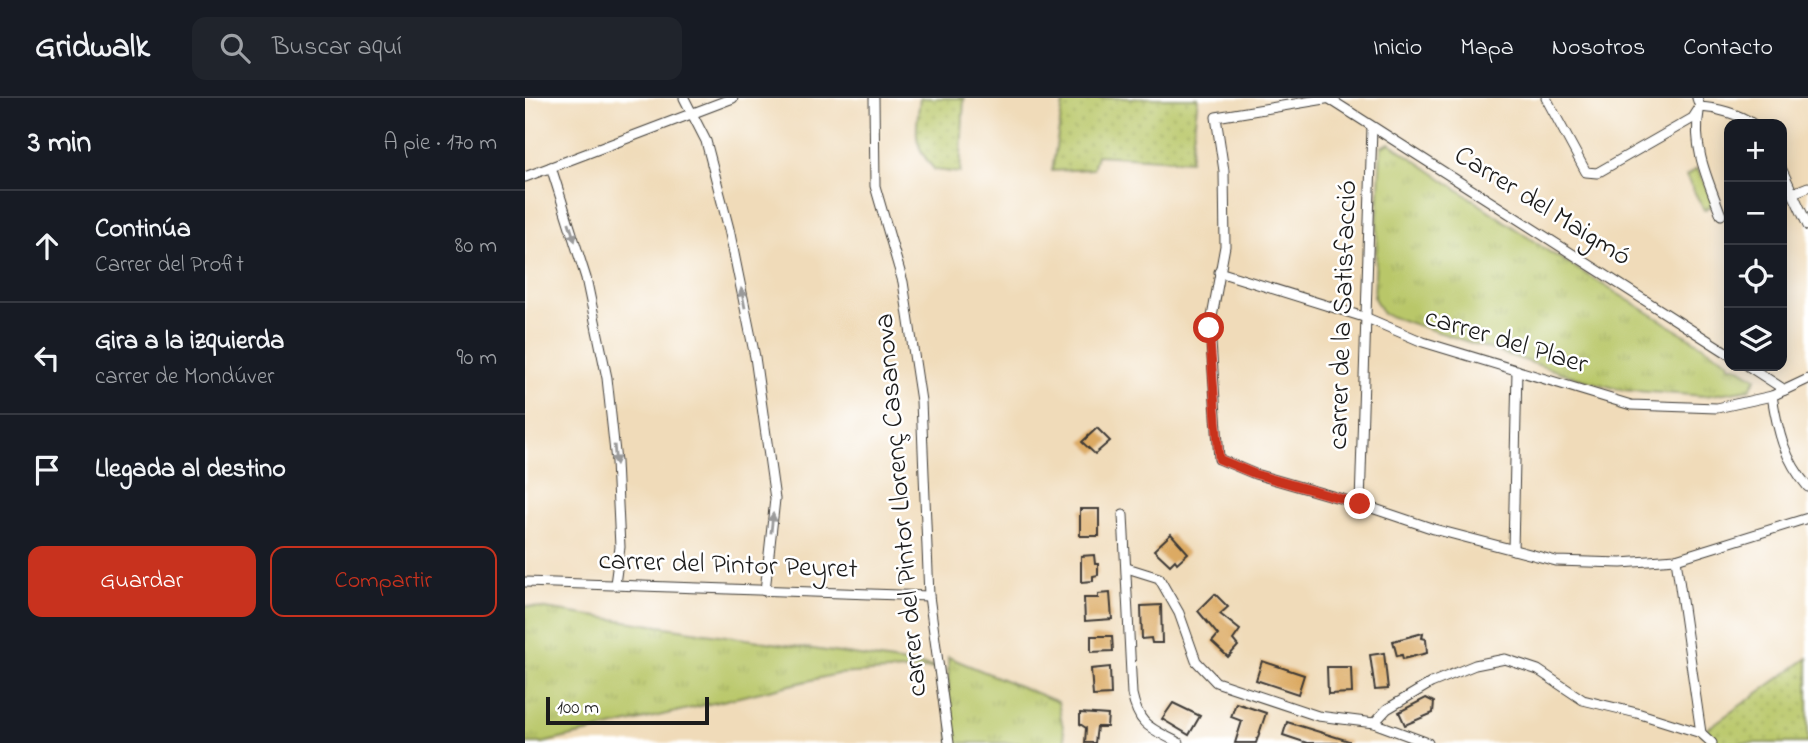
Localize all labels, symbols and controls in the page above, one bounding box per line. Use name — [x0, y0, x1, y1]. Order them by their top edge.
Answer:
search box — [192, 17, 682, 80]
text: Gridwalk — [35, 24, 150, 72]
icon: search — [216, 29, 254, 67]
text: Buscar aquí — [272, 29, 402, 67]
text: Inicio — [1373, 31, 1422, 66]
text: Mapa — [1460, 31, 1514, 66]
text: Nosotros — [1552, 31, 1645, 66]
text: Contacto — [1683, 31, 1773, 66]
map controls — [1724, 119, 1787, 371]
button: + — [1724, 119, 1787, 182]
text: 3 min — [28, 122, 91, 166]
text: A pie · 170 m — [383, 127, 497, 160]
street label: Carrer del Maigmó — [1445, 136, 1639, 278]
street label: carrer de la Satisfacció — [1319, 180, 1369, 450]
button: − — [1724, 182, 1787, 245]
text: Continúa — [95, 211, 191, 249]
one-way arrow — [567, 222, 577, 243]
icon: ahead — [28, 227, 66, 265]
text: 80 m — [455, 230, 497, 263]
button: locate — [1724, 245, 1787, 308]
text: Carrer del Profit — [95, 249, 244, 282]
one-way arrow — [738, 287, 749, 309]
street label: carrer del Plaer — [1419, 298, 1593, 386]
button: layers — [1724, 308, 1787, 371]
street label: carrer del Pintor Llorenç Casanova — [865, 312, 939, 698]
route start — [1193, 312, 1224, 343]
text: Gira a la izquierda — [95, 323, 284, 361]
icon: left — [28, 339, 66, 377]
text: 90 m — [457, 342, 497, 375]
text: carrer de Mondúver — [95, 361, 274, 394]
one-way arrow — [610, 444, 621, 466]
icon: arrive — [28, 451, 66, 489]
text: Llegada al destino — [95, 451, 286, 489]
route end — [1344, 488, 1375, 519]
one-way arrow — [767, 512, 778, 534]
street label: carrer del Pintor Peyret — [598, 541, 858, 591]
button: Guardar — [28, 546, 256, 617]
button: Compartir — [270, 546, 497, 617]
scale bar — [546, 694, 709, 726]
text: 100 m — [557, 695, 599, 722]

